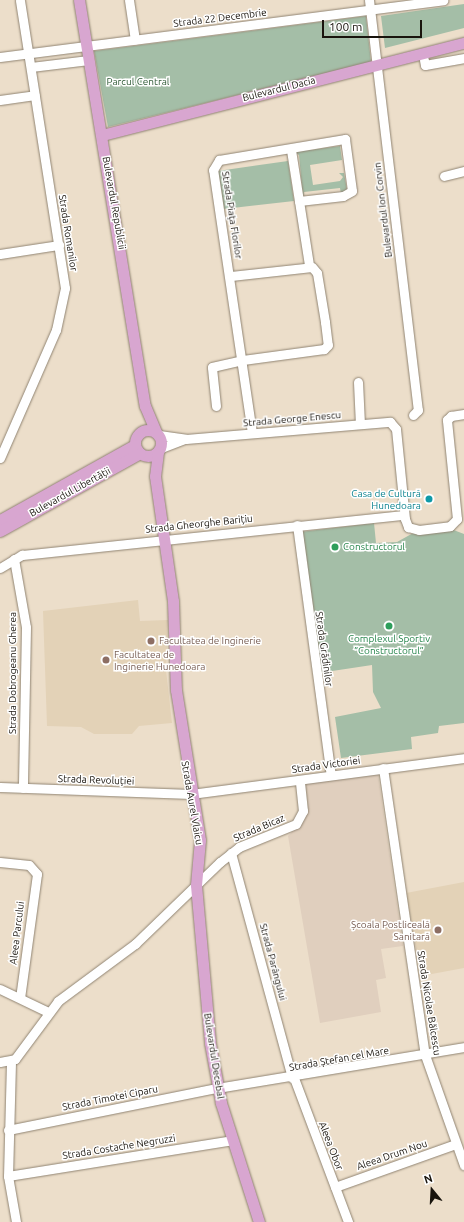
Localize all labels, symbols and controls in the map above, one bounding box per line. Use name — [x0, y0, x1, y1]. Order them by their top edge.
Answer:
street label: Strada 22 Decembrie — [173, 6, 267, 30]
scale bar — [324, 12, 424, 38]
text: 100 m — [329, 20, 362, 33]
street label: Bulevardul Dacia — [241, 74, 317, 104]
park label: Parcul Central — [107, 76, 169, 88]
street label: Bulevardul Republicii — [100, 156, 128, 250]
street label: Bulevardul Ion Corvin — [371, 162, 395, 258]
street label: Strada Piața Florilor — [219, 170, 245, 260]
street label: Strada Romanilor — [56, 194, 80, 272]
street label: Strada George Enescu — [243, 409, 341, 429]
street label: Bulevardul Libertății — [27, 465, 113, 519]
place label: Casa de Cultură Hunedoara — [351, 487, 421, 510]
marker: Casa de Cultură Hunedoara — [424, 494, 434, 504]
street label: Strada Gheorghe Barițiu — [145, 512, 253, 536]
place label: Constructorul — [343, 541, 405, 553]
marker: Constructorul — [330, 542, 340, 552]
street label: Strada Grădinilor — [313, 611, 335, 687]
street label: Strada Dobrogeanu Gherea — [7, 612, 19, 734]
marker: Complexul Sportiv ”Constructorul” — [384, 621, 394, 631]
place label: Complexul Sportiv ”Constructorul” — [348, 632, 430, 656]
place label: Facultatea de Inginerie — [159, 635, 261, 647]
marker: Facultatea de Inginerie — [146, 636, 156, 646]
place label: Facultatea de Inginerie Hunedoara — [114, 648, 205, 672]
marker: Facultatea de Inginerie Hunedoara — [101, 655, 111, 665]
street label: Strada Victoriei — [291, 754, 361, 776]
street label: Strada Aurel Vlaicu — [179, 760, 205, 846]
street label: Strada Revoluției — [58, 773, 134, 787]
street label: Strada Bicaz — [232, 812, 286, 844]
street label: Aleea Parcului — [7, 901, 27, 965]
place label: Școala Postliceală Sanitară — [351, 918, 430, 942]
street label: Strada Parângului — [257, 922, 289, 1002]
marker: Școala Postliceală Sanitară — [433, 925, 443, 935]
street label: Strada Nicolae Bălcescu — [415, 950, 443, 1056]
street label: Bulevardul Decebal — [201, 1012, 227, 1100]
street label: Strada Ștefan cel Mare — [288, 1044, 390, 1074]
street label: Strada Timotei Ciparu — [61, 1083, 159, 1113]
street label: Aleea Obor — [316, 1120, 346, 1172]
street label: Strada Costache Negruzzi — [62, 1132, 176, 1162]
street label: Aleea Drum Nou — [355, 1137, 429, 1173]
north arrow — [412, 1170, 452, 1210]
text: N — [423, 1172, 434, 1186]

